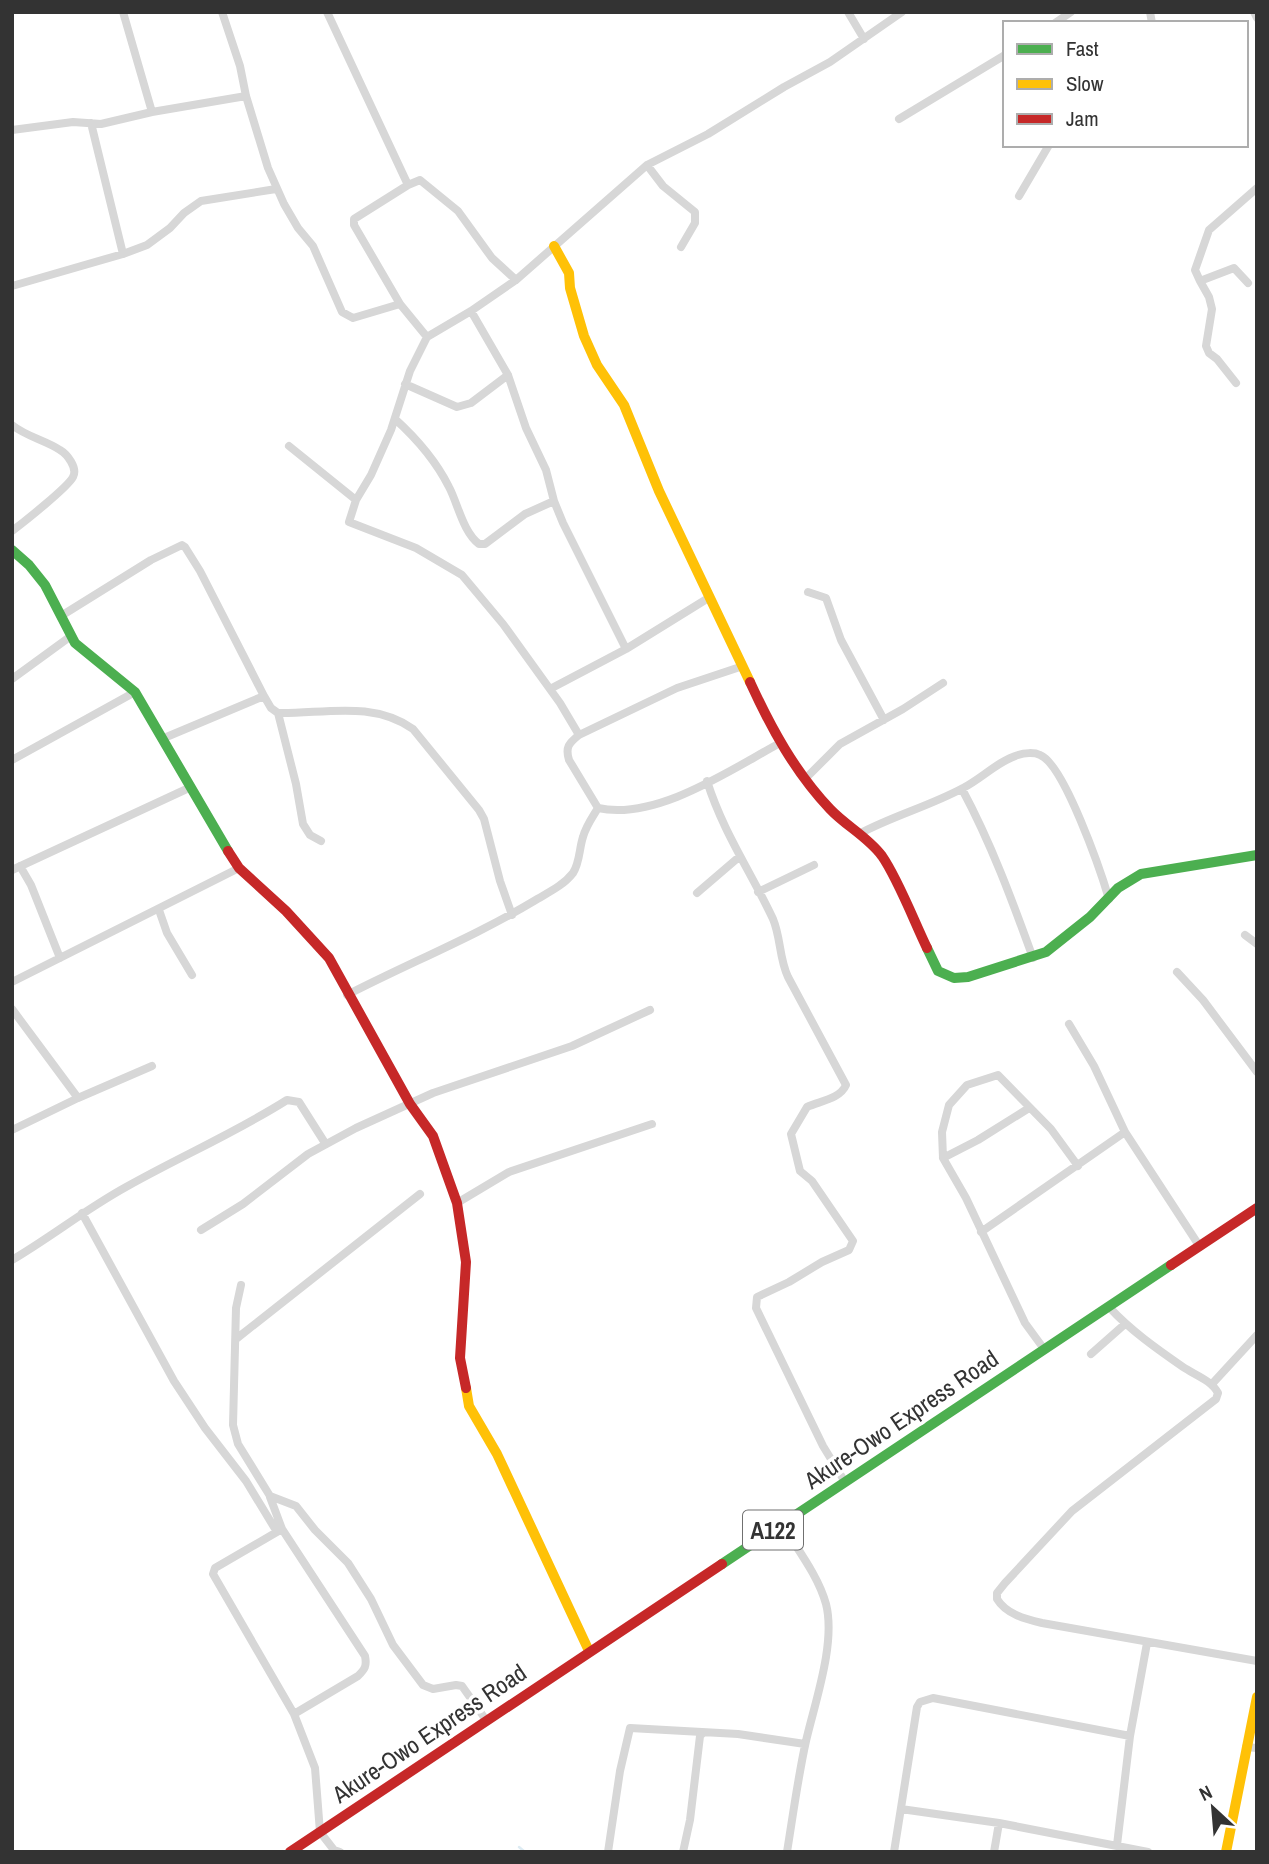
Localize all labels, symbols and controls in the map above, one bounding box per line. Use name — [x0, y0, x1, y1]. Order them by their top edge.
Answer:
legend — [1003, 21, 1248, 147]
text: Fast — [1066, 34, 1099, 63]
text: Slow — [1066, 69, 1104, 98]
text: Jam — [1066, 104, 1099, 133]
street label: Akure-Owo Express Road — [797, 1342, 1004, 1496]
road number: A122 — [743, 1511, 803, 1550]
street label: Akure-Owo Express Road — [325, 1656, 532, 1810]
north arrow — [1178, 1773, 1248, 1843]
text: N — [1195, 1779, 1216, 1807]

